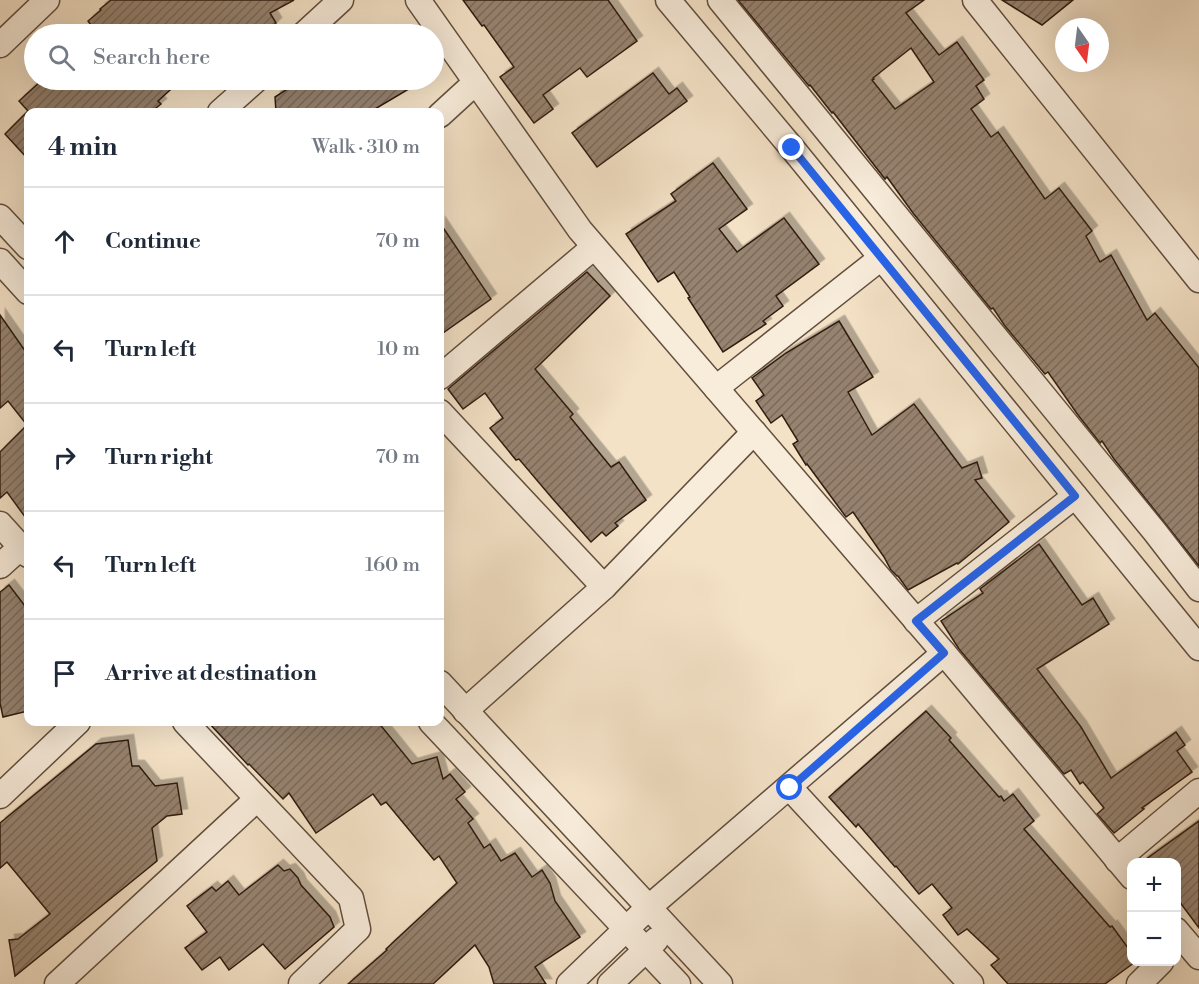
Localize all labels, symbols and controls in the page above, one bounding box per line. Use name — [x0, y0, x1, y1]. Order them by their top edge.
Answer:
north arrow — [1055, 18, 1109, 72]
search box — [24, 24, 444, 90]
icon: search — [45, 41, 78, 74]
text: Search here — [93, 44, 210, 71]
text: 4 min — [48, 131, 118, 163]
route end — [778, 134, 804, 160]
text: Walk · 310 m — [312, 135, 420, 160]
icon: ahead — [48, 225, 81, 258]
text: Continue — [105, 228, 201, 255]
text: 70 m — [376, 229, 420, 254]
icon: left — [48, 333, 81, 366]
text: Turn left — [105, 336, 196, 363]
text: 10 m — [377, 337, 420, 362]
icon: right — [48, 441, 81, 474]
text: Turn right — [105, 444, 213, 471]
text: 70 m — [376, 445, 420, 470]
icon: left — [48, 549, 81, 582]
text: Turn left — [105, 552, 196, 579]
text: 160 m — [365, 553, 420, 578]
icon: arrive — [48, 657, 81, 690]
text: Arrive at destination — [105, 660, 317, 687]
route start — [776, 774, 802, 800]
map controls — [1127, 858, 1181, 966]
button: + — [1127, 858, 1181, 912]
button: − — [1127, 912, 1181, 966]

